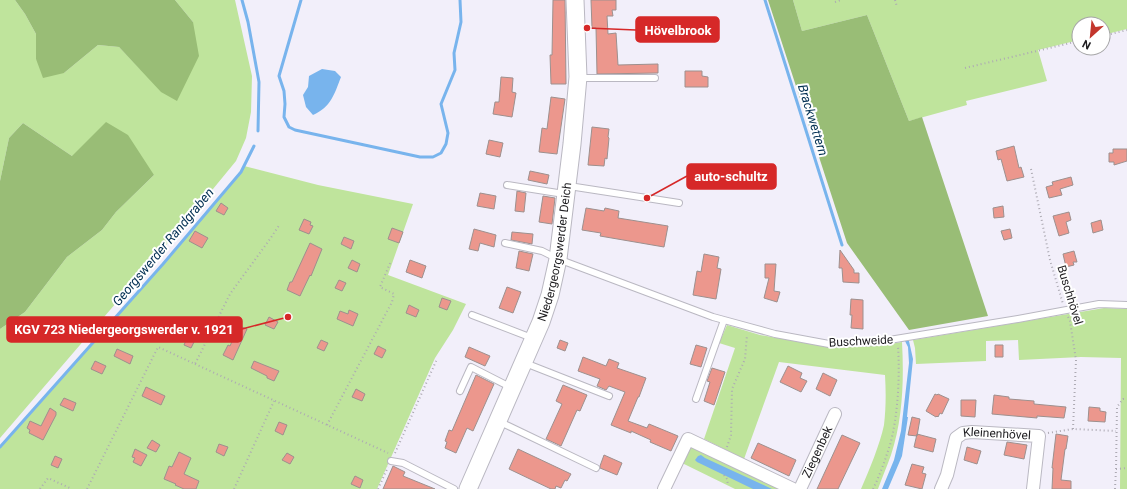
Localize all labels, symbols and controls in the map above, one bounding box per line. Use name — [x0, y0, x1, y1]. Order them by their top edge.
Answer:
north arrow — [1071, 16, 1111, 56]
callout: Hövelbrook — [636, 17, 719, 42]
text: Hövelbrook — [645, 23, 712, 38]
text: N — [1080, 37, 1093, 52]
water label: Brackwettern — [795, 82, 831, 158]
callout: auto-schultz — [687, 164, 776, 189]
text: auto-schultz — [694, 169, 768, 184]
street label: Niedergeorgswerder Deich — [535, 182, 574, 323]
water label: Georgswerder Randgraben — [109, 185, 217, 309]
street label: Buschhövel — [1054, 264, 1086, 326]
callout: KGV 723 Niedergeorgswerder v. 1921 — [7, 317, 242, 342]
text: KGV 723 Niedergeorgswerder v. 1921 — [14, 322, 234, 337]
street label: Buschweide — [828, 332, 894, 350]
street label: Ziegenbek — [799, 423, 836, 480]
street label: Kleinenhövel — [962, 425, 1031, 443]

